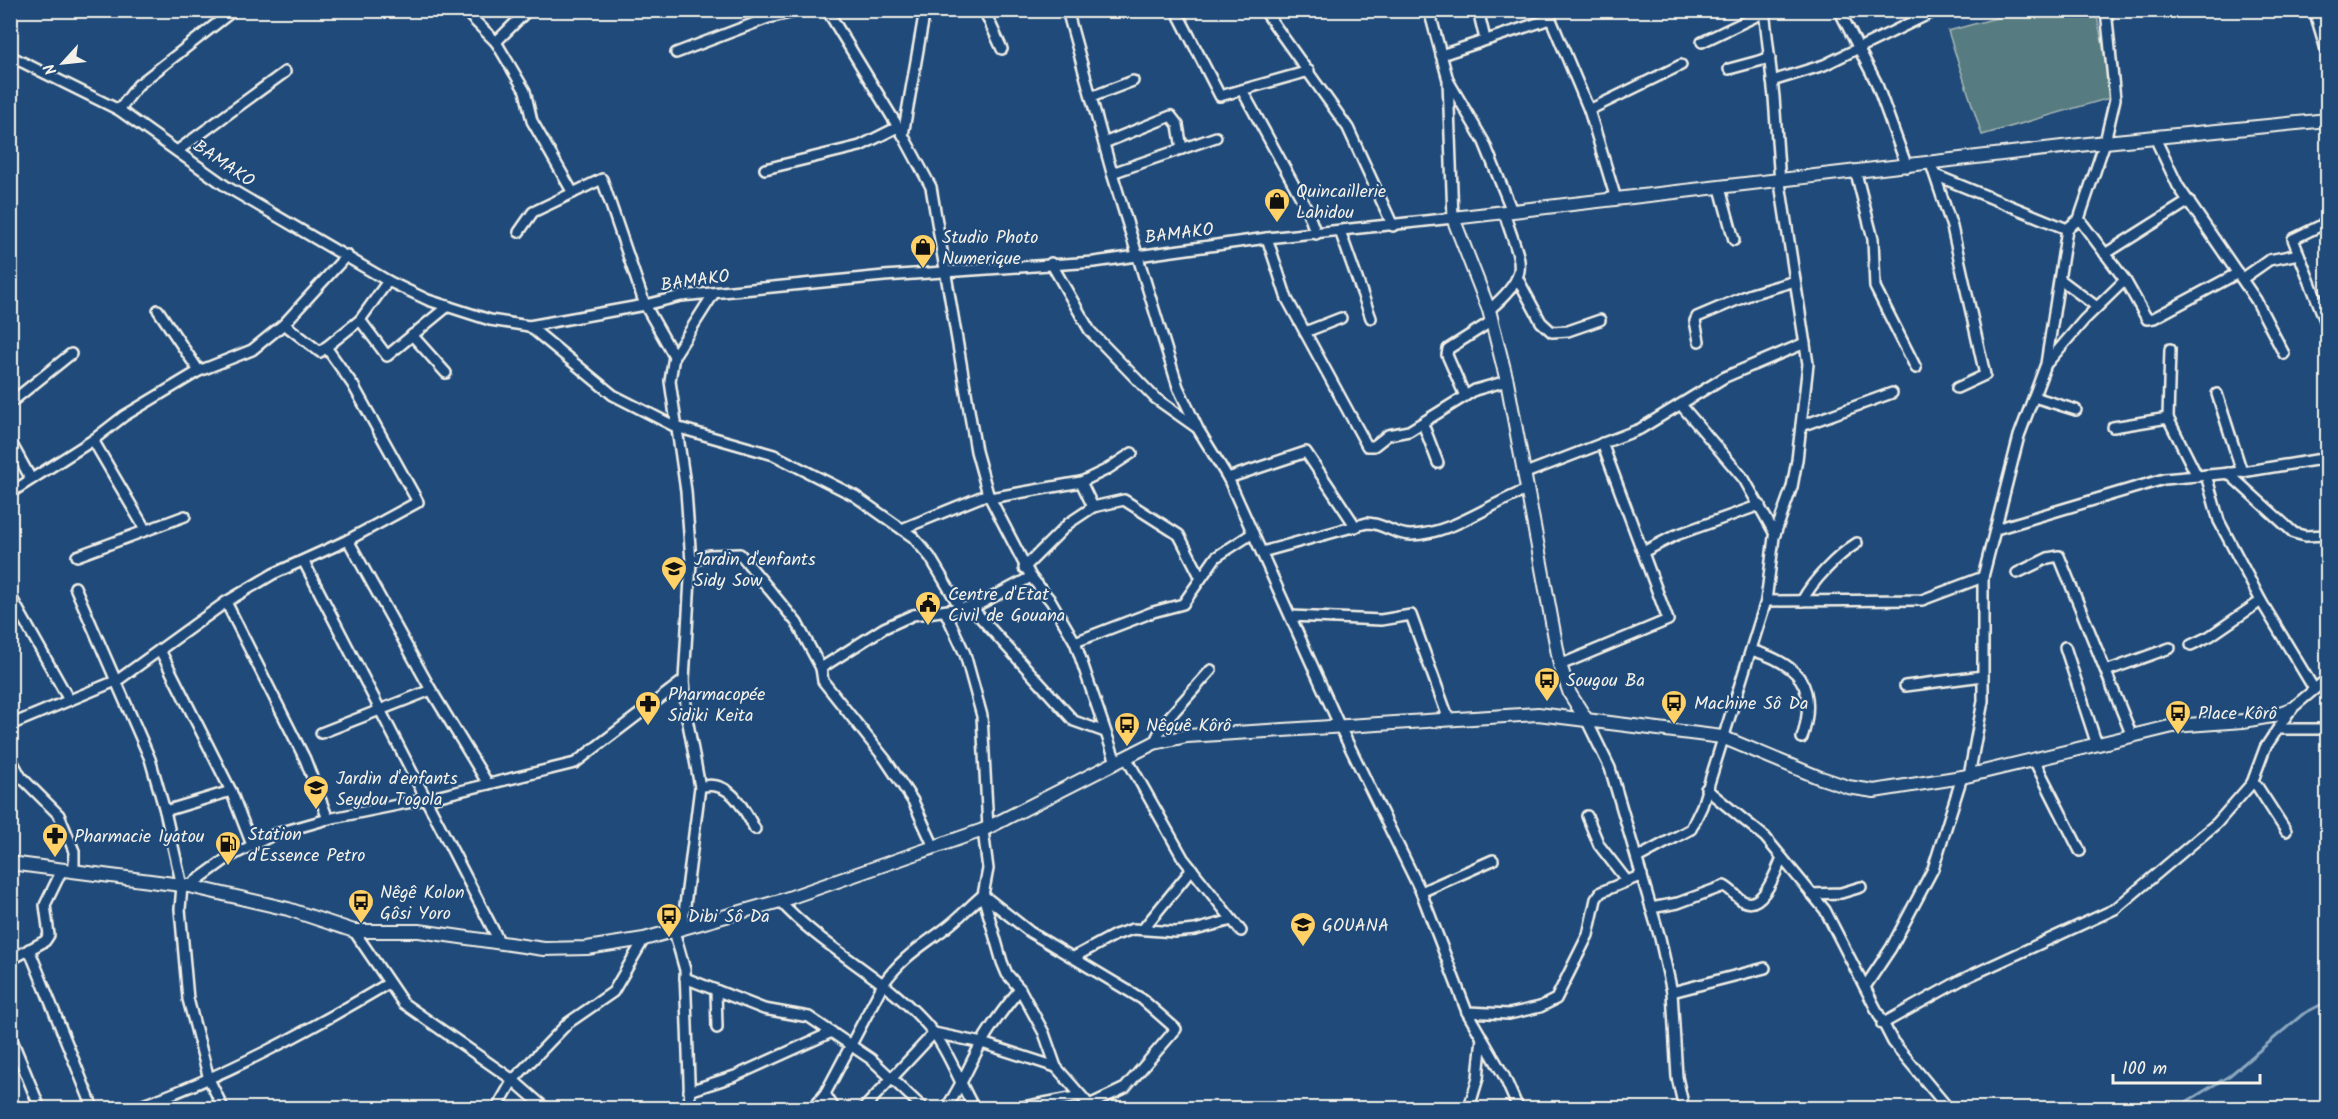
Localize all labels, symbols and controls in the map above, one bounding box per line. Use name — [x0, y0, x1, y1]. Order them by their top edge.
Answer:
north arrow — [33, 33, 93, 93]
text: N — [38, 59, 64, 79]
street label: BAMAKO — [186, 133, 260, 196]
place label: Quincaillerie Lahidou — [1296, 178, 1386, 228]
shop icon: Quincaillerie Lahidou — [1262, 186, 1292, 224]
street label: BAMAKO — [1143, 216, 1215, 253]
place label: Studio Photo Numerique — [942, 224, 1039, 274]
shop icon: Studio Photo Numerique — [908, 232, 938, 270]
street label: BAMAKO — [659, 262, 732, 301]
place label: Jardin d'enfants Sidy Sow — [694, 546, 816, 596]
school or university icon: Jardin d'enfants Sidy Sow — [659, 554, 689, 592]
place label: Centre d'Etat Civil de Gouana — [948, 581, 1065, 631]
public building icon: Centre d'Etat Civil de Gouana — [913, 589, 943, 627]
bus stop icon: Sougou Ba — [1532, 665, 1562, 703]
place label: Sougou Ba — [1566, 667, 1645, 696]
place label: Pharmacopée Sidiki Keita — [668, 681, 765, 731]
bus stop icon: Machine Sô Da — [1659, 688, 1689, 726]
pharmacy icon: Pharmacopée Sidiki Keita — [633, 689, 663, 727]
place label: Machine Sô Da — [1694, 690, 1808, 719]
bus stop icon: Place Kôrô — [2163, 698, 2193, 736]
place label: Place Kôrô — [2198, 700, 2278, 729]
bus stop icon: Nêguê Kôrô — [1112, 710, 1142, 748]
place label: Nêguê Kôrô — [1146, 712, 1232, 741]
place label: Jardin d'enfants Seydou Togola — [336, 765, 458, 815]
school or university icon: Jardin d'enfants Seydou Togola — [301, 773, 331, 811]
pharmacy icon: Pharmacie Iyatou — [40, 821, 70, 859]
place label: Station d'Essence Petro — [248, 821, 365, 871]
place label: Pharmacie Iyatou — [74, 823, 205, 852]
fuel station icon: Station d'Essence Petro — [213, 829, 243, 867]
place label: Nêgê Kolon Gôsi Yoro — [380, 879, 465, 929]
bus stop icon: Nêgê Kolon Gôsi Yoro — [346, 887, 376, 925]
bus stop icon: Dibi Sô Da — [654, 901, 684, 939]
place label: Dibi Sô Da — [688, 903, 770, 932]
school or university icon: GOUANA — [1288, 910, 1318, 948]
place label: GOUANA — [1322, 912, 1389, 941]
scale bar — [2113, 1047, 2260, 1085]
text: 100 m — [2122, 1055, 2167, 1084]

